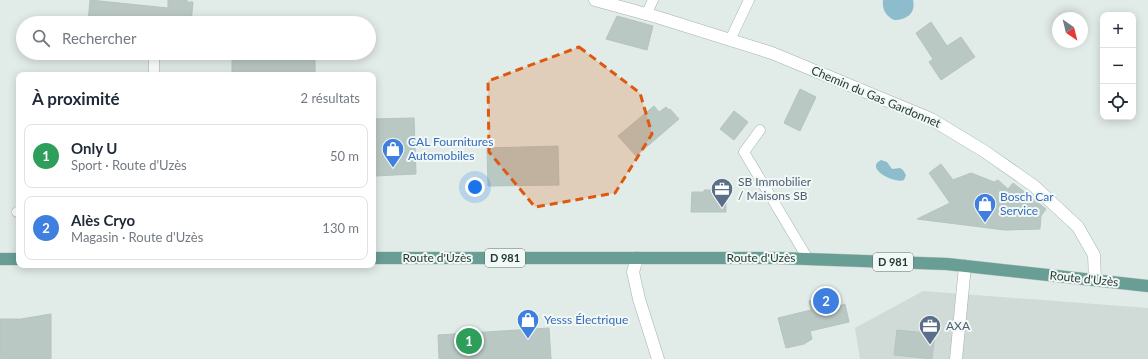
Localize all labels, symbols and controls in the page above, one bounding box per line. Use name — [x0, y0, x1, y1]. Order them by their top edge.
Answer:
north arrow — [1052, 12, 1088, 48]
map controls — [1100, 12, 1136, 120]
button: + — [1100, 12, 1136, 48]
search box — [16, 16, 376, 60]
icon: search — [30, 27, 52, 49]
text: Rechercher — [62, 29, 136, 47]
button: − — [1100, 48, 1136, 84]
street label: Chemin du Gas Gardonnet — [809, 62, 944, 131]
button: locate — [1100, 84, 1136, 120]
text: À proximité — [32, 88, 120, 109]
text: 2 résultats — [301, 90, 360, 106]
place label: CAL Fournitures Automobiles — [408, 134, 493, 163]
shop icon: CAL Fournitures Automobiles — [380, 136, 406, 169]
text: Only U — [71, 139, 118, 157]
text: 1 — [42, 148, 50, 164]
text: 50 m — [330, 148, 359, 164]
text: Sport · Route d'Uzès — [71, 157, 187, 173]
place label: SB Immobilier / Maisons SB — [738, 174, 812, 203]
office icon: SB Immobilier / Maisons SB — [709, 176, 735, 209]
your location — [465, 177, 485, 197]
place label: Bosch Car Service — [1000, 189, 1054, 218]
shop icon: Bosch Car Service — [972, 191, 998, 224]
text: Alès Cryo — [71, 211, 135, 229]
text: 2 — [42, 220, 50, 236]
text: 130 m — [322, 220, 359, 236]
text: Magasin · Route d'Uzès — [71, 229, 203, 245]
road number: D 981 — [485, 249, 525, 267]
street label: Route d'Uzès — [403, 250, 471, 265]
street label: Route d'Uzès — [727, 250, 795, 265]
road number: D 981 — [873, 253, 913, 271]
street label: Route d'Uzès — [1049, 267, 1119, 290]
pin: 2 — [813, 286, 839, 316]
shop icon: Yesss Électrique — [515, 307, 541, 340]
place label: Yesss Électrique — [544, 312, 628, 327]
office icon: AXA — [917, 313, 943, 346]
place label: AXA — [946, 318, 971, 333]
pin: 1 — [456, 326, 482, 356]

